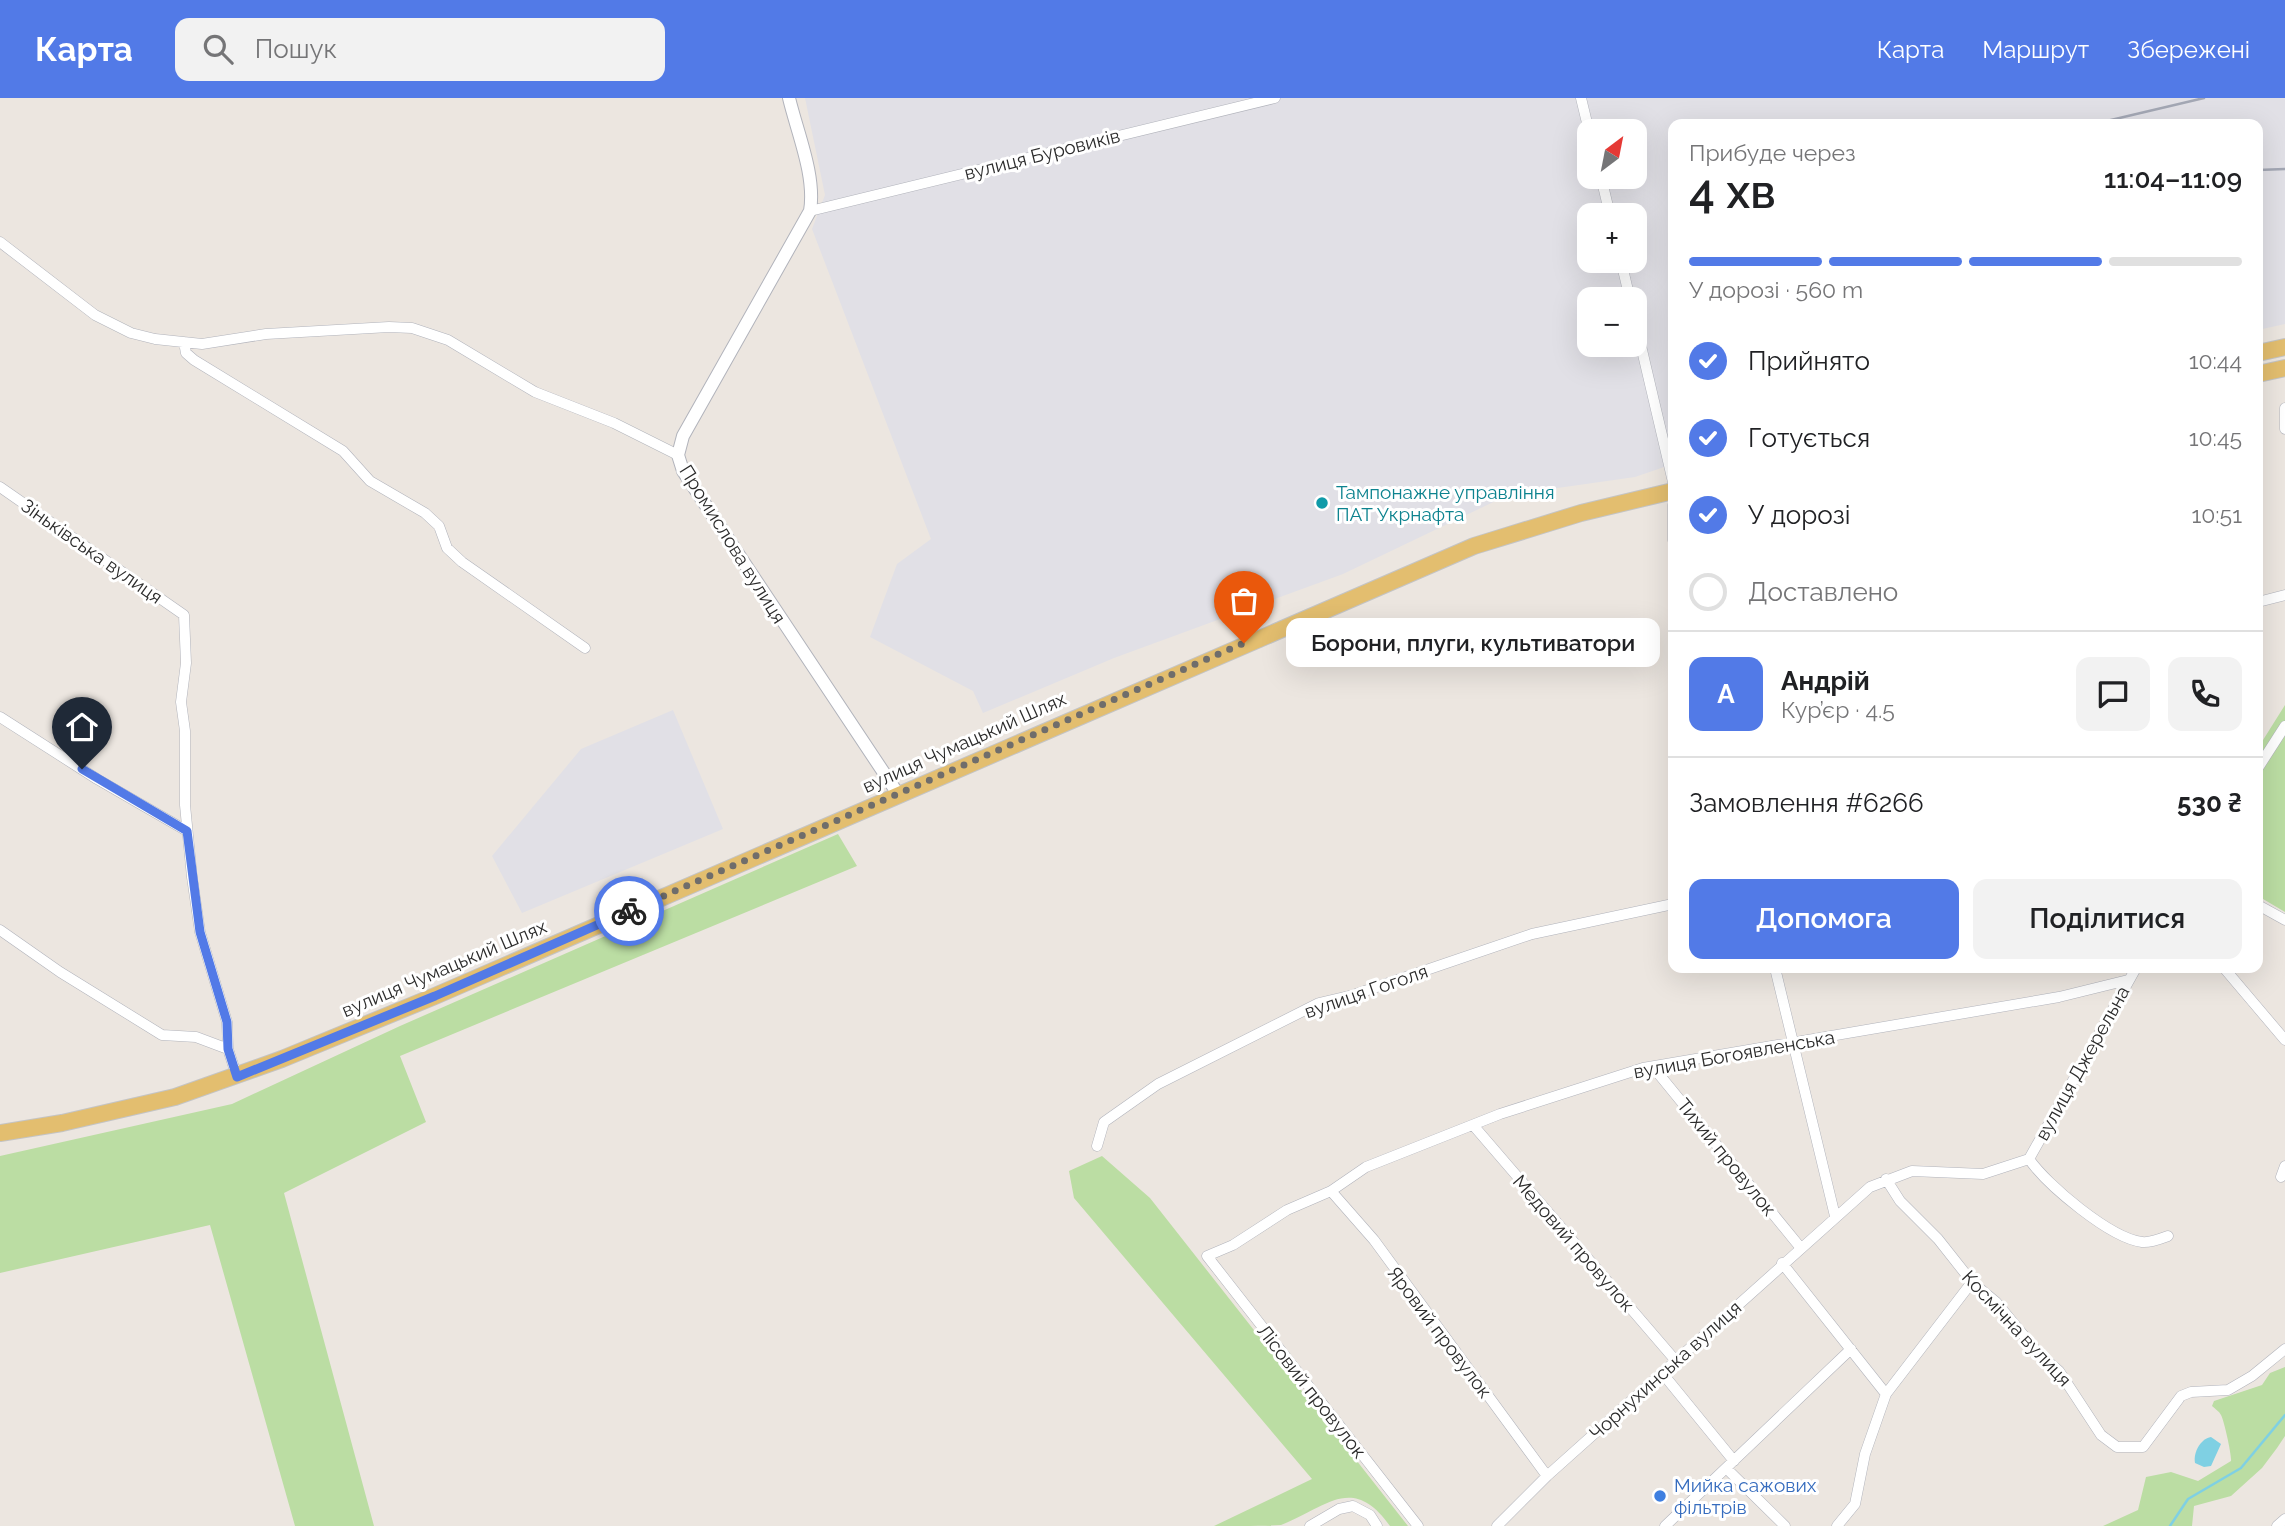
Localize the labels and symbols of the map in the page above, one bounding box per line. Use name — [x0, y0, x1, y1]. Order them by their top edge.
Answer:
north arrow — [1577, 119, 1647, 189]
street label: вулиця Буровиків — [962, 124, 1122, 184]
street label: Промислова вулиця — [675, 461, 791, 627]
place label: Тампонажне управління ПАТ Укрнафта — [1336, 481, 1555, 525]
street label: Зіньківська вулиця — [17, 494, 167, 608]
marker: Тампонажне управління ПАТ Укрнафта — [1314, 495, 1330, 511]
pin — [1214, 571, 1274, 643]
callout: Борони, плуги, культиватори — [1286, 618, 1660, 668]
street label: вулиця Чумацький Шлях — [859, 687, 1069, 797]
pin — [52, 697, 112, 769]
courier — [594, 876, 664, 946]
street label: вулиця Чумацький Шлях — [338, 915, 550, 1021]
street label: вулиця Гоголя — [1301, 960, 1431, 1022]
street label: вулиця Джерельна — [2030, 982, 2134, 1144]
street label: вулиця Богоявленська — [1632, 1025, 1836, 1083]
street label: Тихий провулок — [1673, 1094, 1781, 1220]
street label: Медовий провулок — [1509, 1170, 1639, 1316]
street label: Яровий провулок — [1383, 1262, 1497, 1402]
street label: Космічна вулиця — [1958, 1266, 2076, 1390]
street label: Чорнухинська вулиця — [1585, 1296, 1745, 1444]
street label: Лісовий провулок — [1253, 1320, 1371, 1462]
place label: Мийка сажових фільтрів — [1674, 1474, 1817, 1518]
marker: Мийка сажових фільтрів — [1652, 1488, 1668, 1504]

